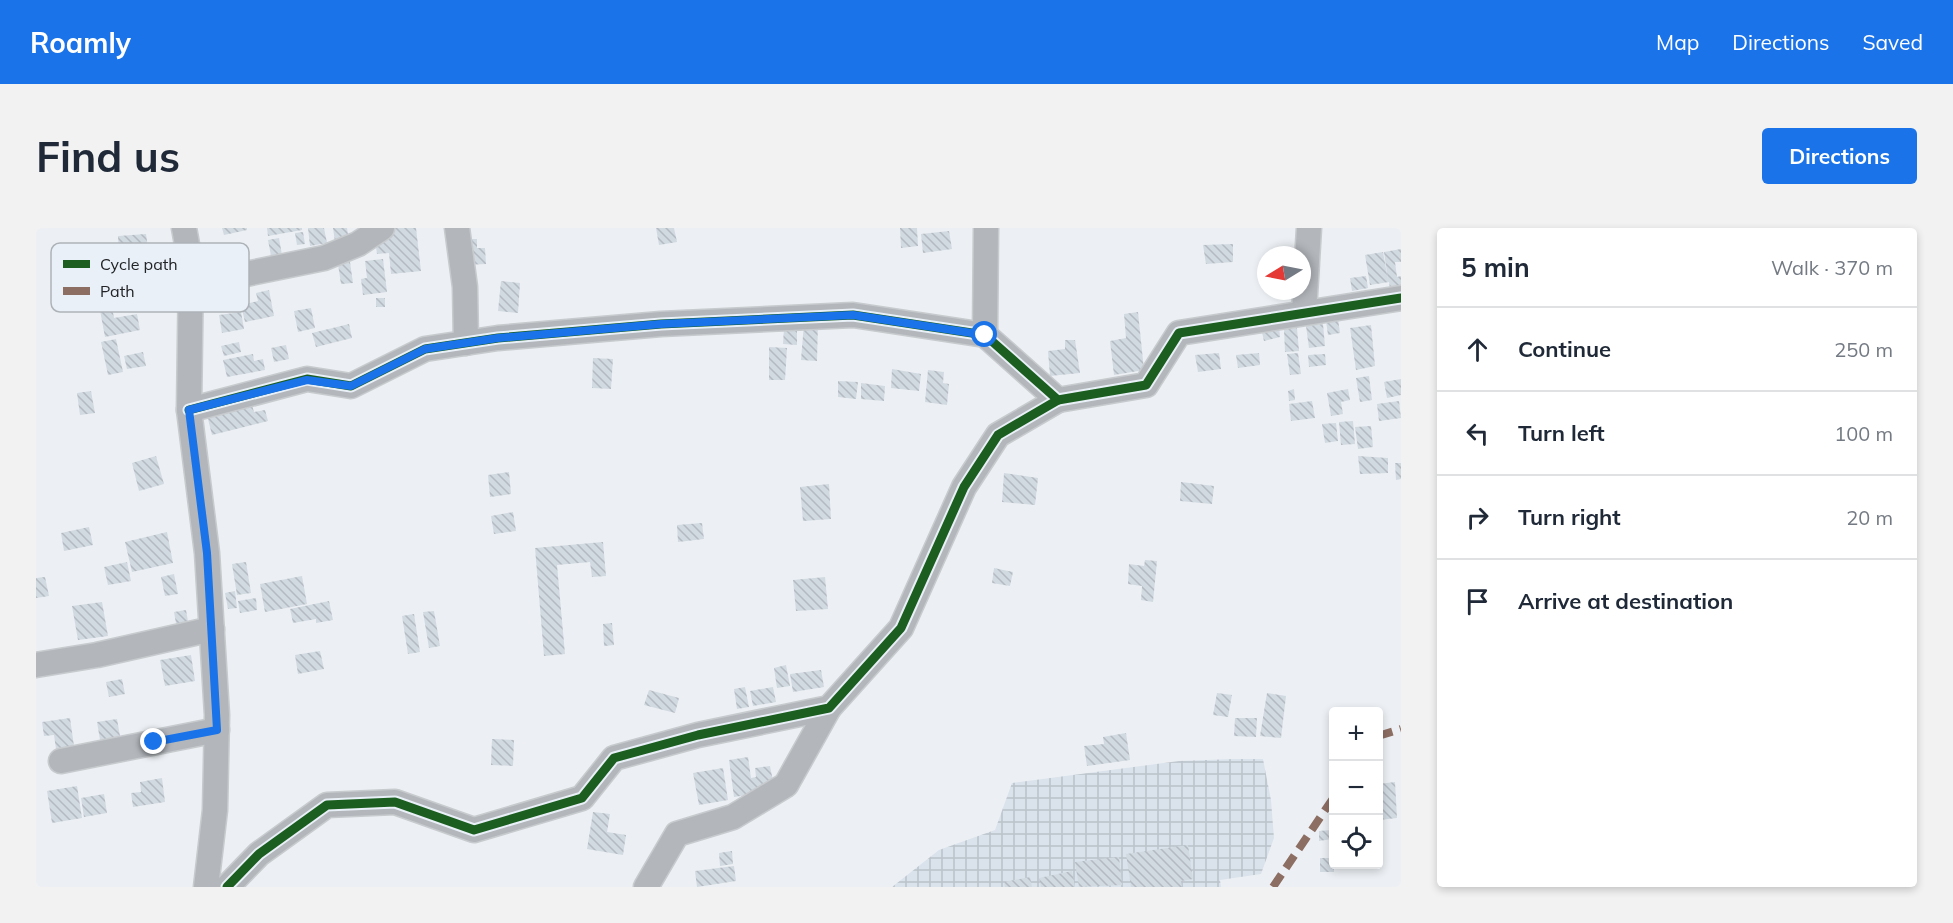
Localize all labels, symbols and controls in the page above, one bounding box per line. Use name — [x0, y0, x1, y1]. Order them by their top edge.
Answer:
text: Roamly — [30, 25, 131, 60]
text: Map — [1656, 29, 1699, 55]
text: Directions — [1732, 29, 1829, 55]
text: Saved — [1862, 29, 1923, 55]
button: Directions — [1762, 128, 1917, 184]
text: Find us — [36, 130, 180, 183]
legend — [51, 243, 249, 312]
north arrow — [1257, 246, 1311, 300]
text: 5 min — [1461, 251, 1530, 284]
text: Cycle path — [100, 254, 178, 274]
text: Walk · 370 m — [1771, 255, 1893, 280]
text: Path — [100, 281, 135, 301]
route start — [971, 321, 997, 347]
icon: ahead — [1461, 333, 1494, 366]
text: Continue — [1518, 335, 1611, 363]
text: 250 m — [1834, 337, 1893, 362]
icon: left — [1461, 417, 1494, 450]
text: Turn left — [1518, 419, 1605, 447]
text: 100 m — [1834, 421, 1893, 446]
icon: right — [1461, 501, 1494, 534]
text: Turn right — [1518, 503, 1621, 531]
text: 20 m — [1846, 505, 1893, 530]
icon: arrive — [1461, 585, 1494, 618]
text: Arrive at destination — [1518, 587, 1733, 615]
map controls — [1329, 707, 1383, 869]
button: + — [1329, 707, 1383, 761]
route end — [140, 728, 166, 754]
button: − — [1329, 761, 1383, 815]
button: locate — [1329, 815, 1383, 869]

